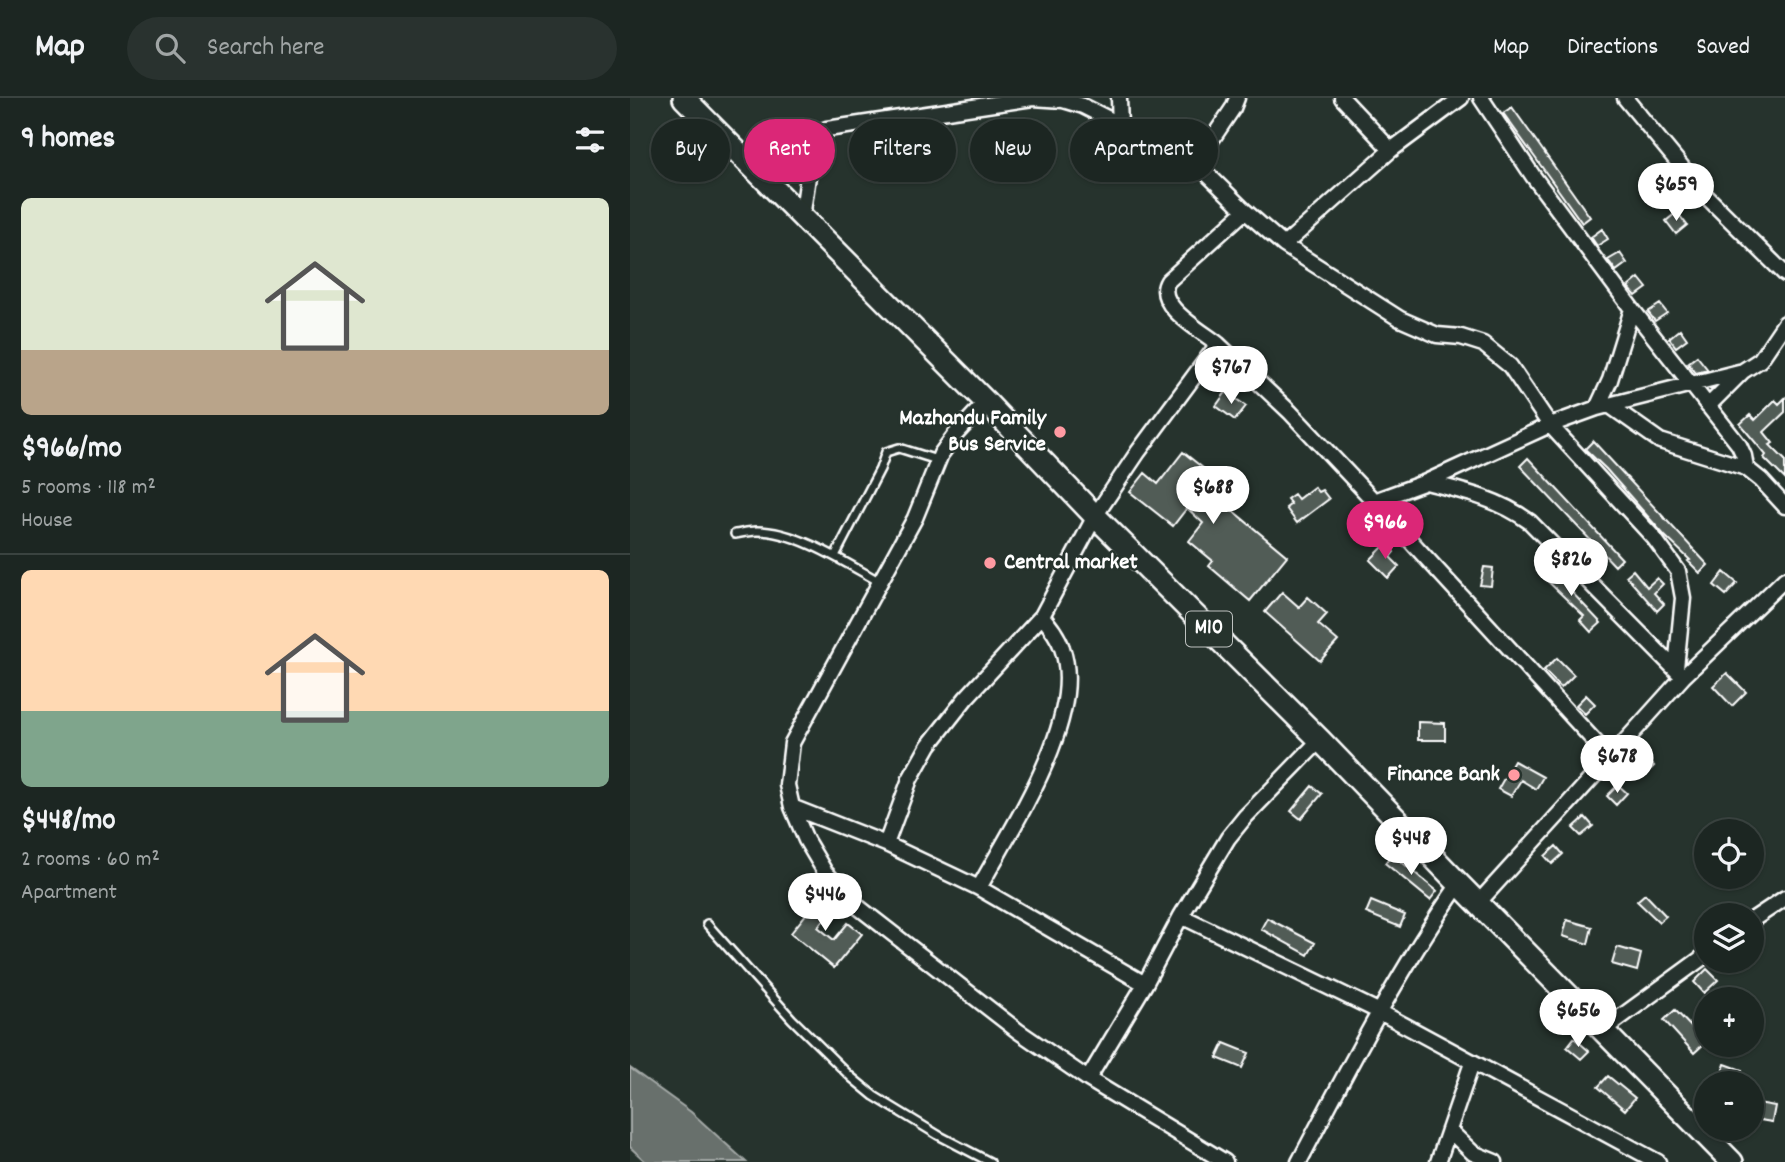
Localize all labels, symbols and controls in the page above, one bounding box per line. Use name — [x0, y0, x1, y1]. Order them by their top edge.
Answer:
search box — [127, 17, 617, 80]
text: Map — [35, 25, 85, 72]
icon: search — [151, 29, 189, 67]
text: Search here — [207, 30, 325, 67]
text: Map — [1493, 31, 1529, 65]
text: Directions — [1567, 31, 1658, 65]
text: Saved — [1696, 31, 1750, 65]
text: 9 homes — [21, 119, 115, 162]
chip: Buy — [651, 119, 730, 182]
chip: Rent — [744, 119, 835, 182]
chip: Filters — [849, 119, 956, 182]
chip: New — [970, 119, 1056, 182]
chip: Apartment — [1070, 119, 1218, 182]
icon: filters — [571, 121, 609, 159]
pin: $659 — [1635, 164, 1717, 223]
text: $659 — [1654, 169, 1698, 202]
icon: home — [252, 243, 378, 369]
pin: $767 — [1190, 346, 1272, 406]
text: $767 — [1211, 352, 1251, 385]
place label: Mazhandu Family Bus Service — [899, 403, 1048, 462]
marker: Mazhandu Family Bus Service — [1052, 424, 1068, 440]
text: $966/mo — [21, 429, 122, 472]
pin: $688 — [1172, 466, 1254, 526]
text: 5 rooms · 118 m² — [21, 472, 156, 505]
text: $688 — [1192, 472, 1234, 505]
pin: $966 — [1344, 502, 1426, 561]
text: House — [21, 505, 73, 538]
text: $966 — [1363, 507, 1407, 540]
pin: $826 — [1530, 538, 1612, 598]
text: $826 — [1550, 544, 1592, 577]
place label: Central market — [1004, 547, 1138, 580]
marker: Central market — [982, 555, 998, 571]
road number: M10 — [1186, 612, 1232, 646]
icon: home — [252, 615, 378, 741]
pin: $678 — [1576, 736, 1658, 795]
text: $678 — [1597, 741, 1637, 774]
place label: Finance Bank — [1387, 759, 1501, 792]
marker: Finance Bank — [1506, 767, 1522, 783]
text: $448/mo — [21, 801, 116, 844]
pin: $448 — [1370, 818, 1452, 877]
map controls — [1694, 819, 1764, 1141]
button: locate — [1694, 819, 1764, 889]
text: $448 — [1391, 823, 1431, 856]
text: 2 rooms · 60 m² — [21, 844, 160, 877]
pin: $446 — [784, 874, 866, 933]
text: Apartment — [21, 877, 117, 910]
text: $446 — [804, 879, 846, 912]
button: layers — [1694, 903, 1764, 973]
button: + — [1694, 987, 1764, 1057]
pin: $656 — [1537, 990, 1619, 1049]
text: $656 — [1556, 995, 1600, 1028]
button: − — [1694, 1071, 1764, 1141]

